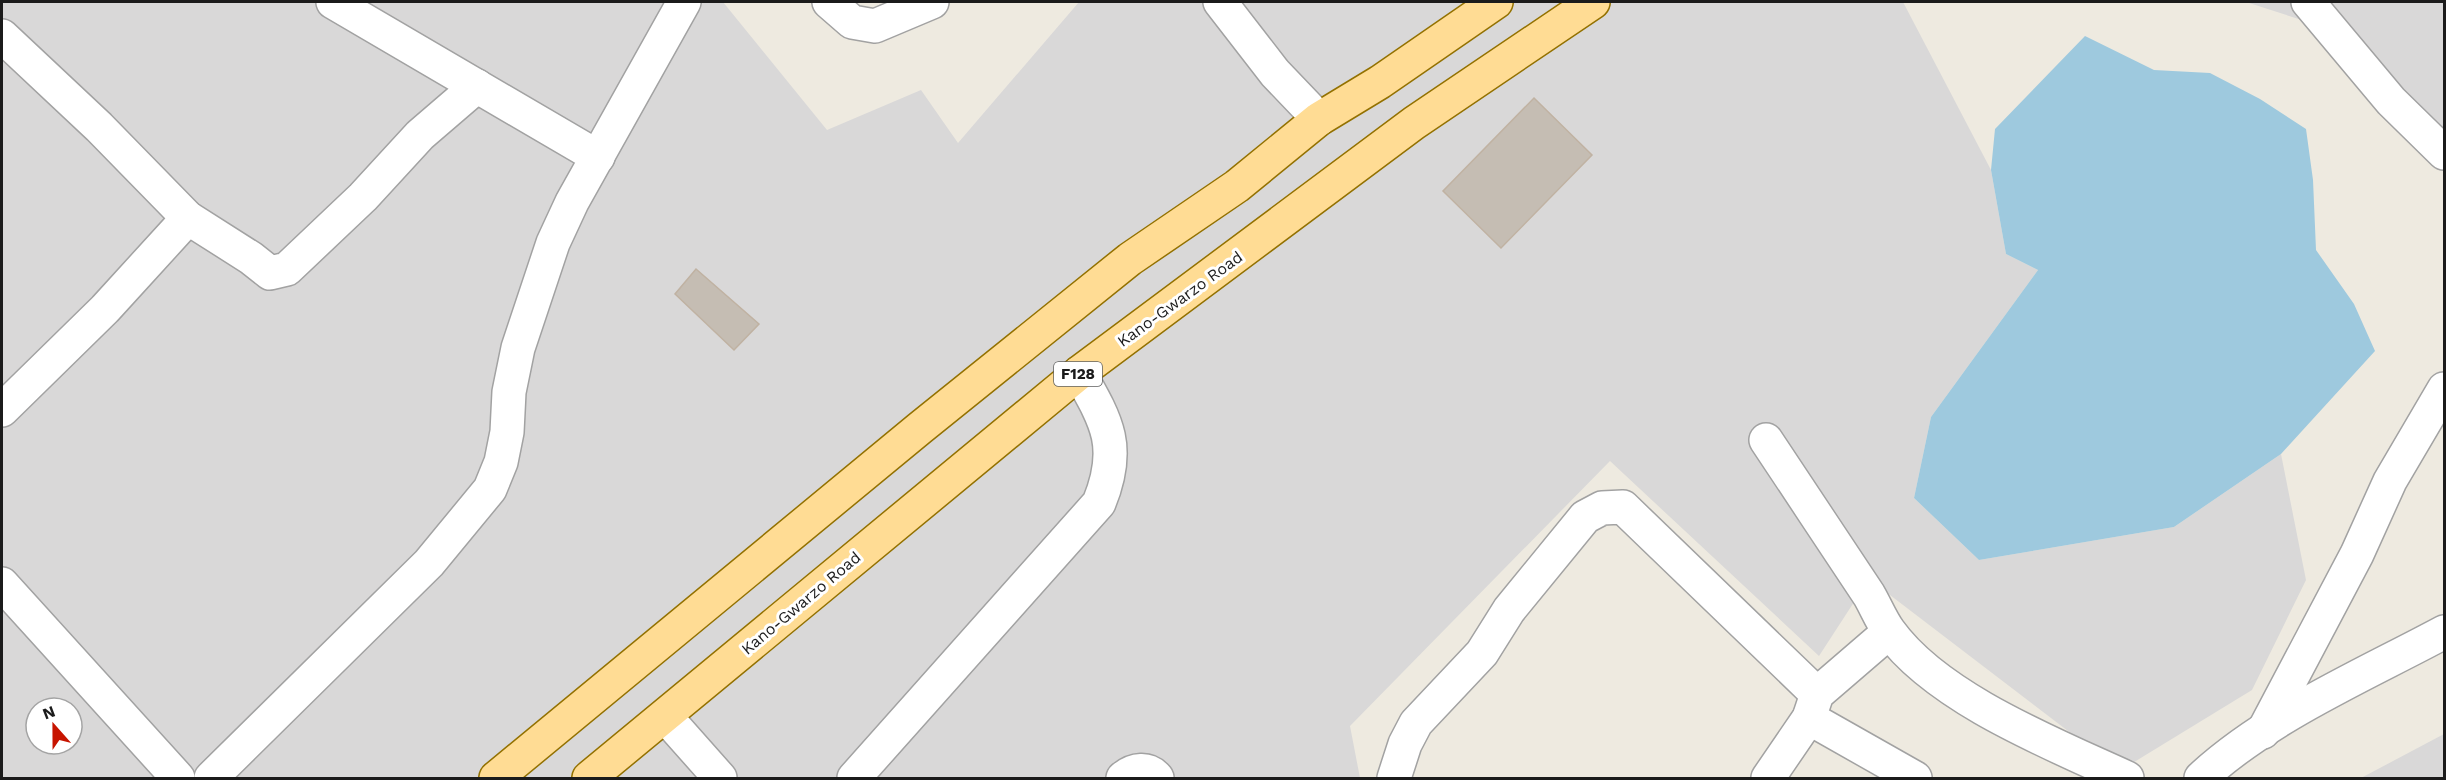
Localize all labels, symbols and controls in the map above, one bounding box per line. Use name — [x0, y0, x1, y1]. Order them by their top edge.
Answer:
street label: Kano-Gwarzo Road — [1114, 247, 1246, 351]
road number: F128 — [1054, 362, 1102, 386]
street label: Kano-Gwarzo Road — [737, 548, 865, 658]
north arrow — [24, 696, 84, 756]
text: N — [40, 701, 58, 723]

